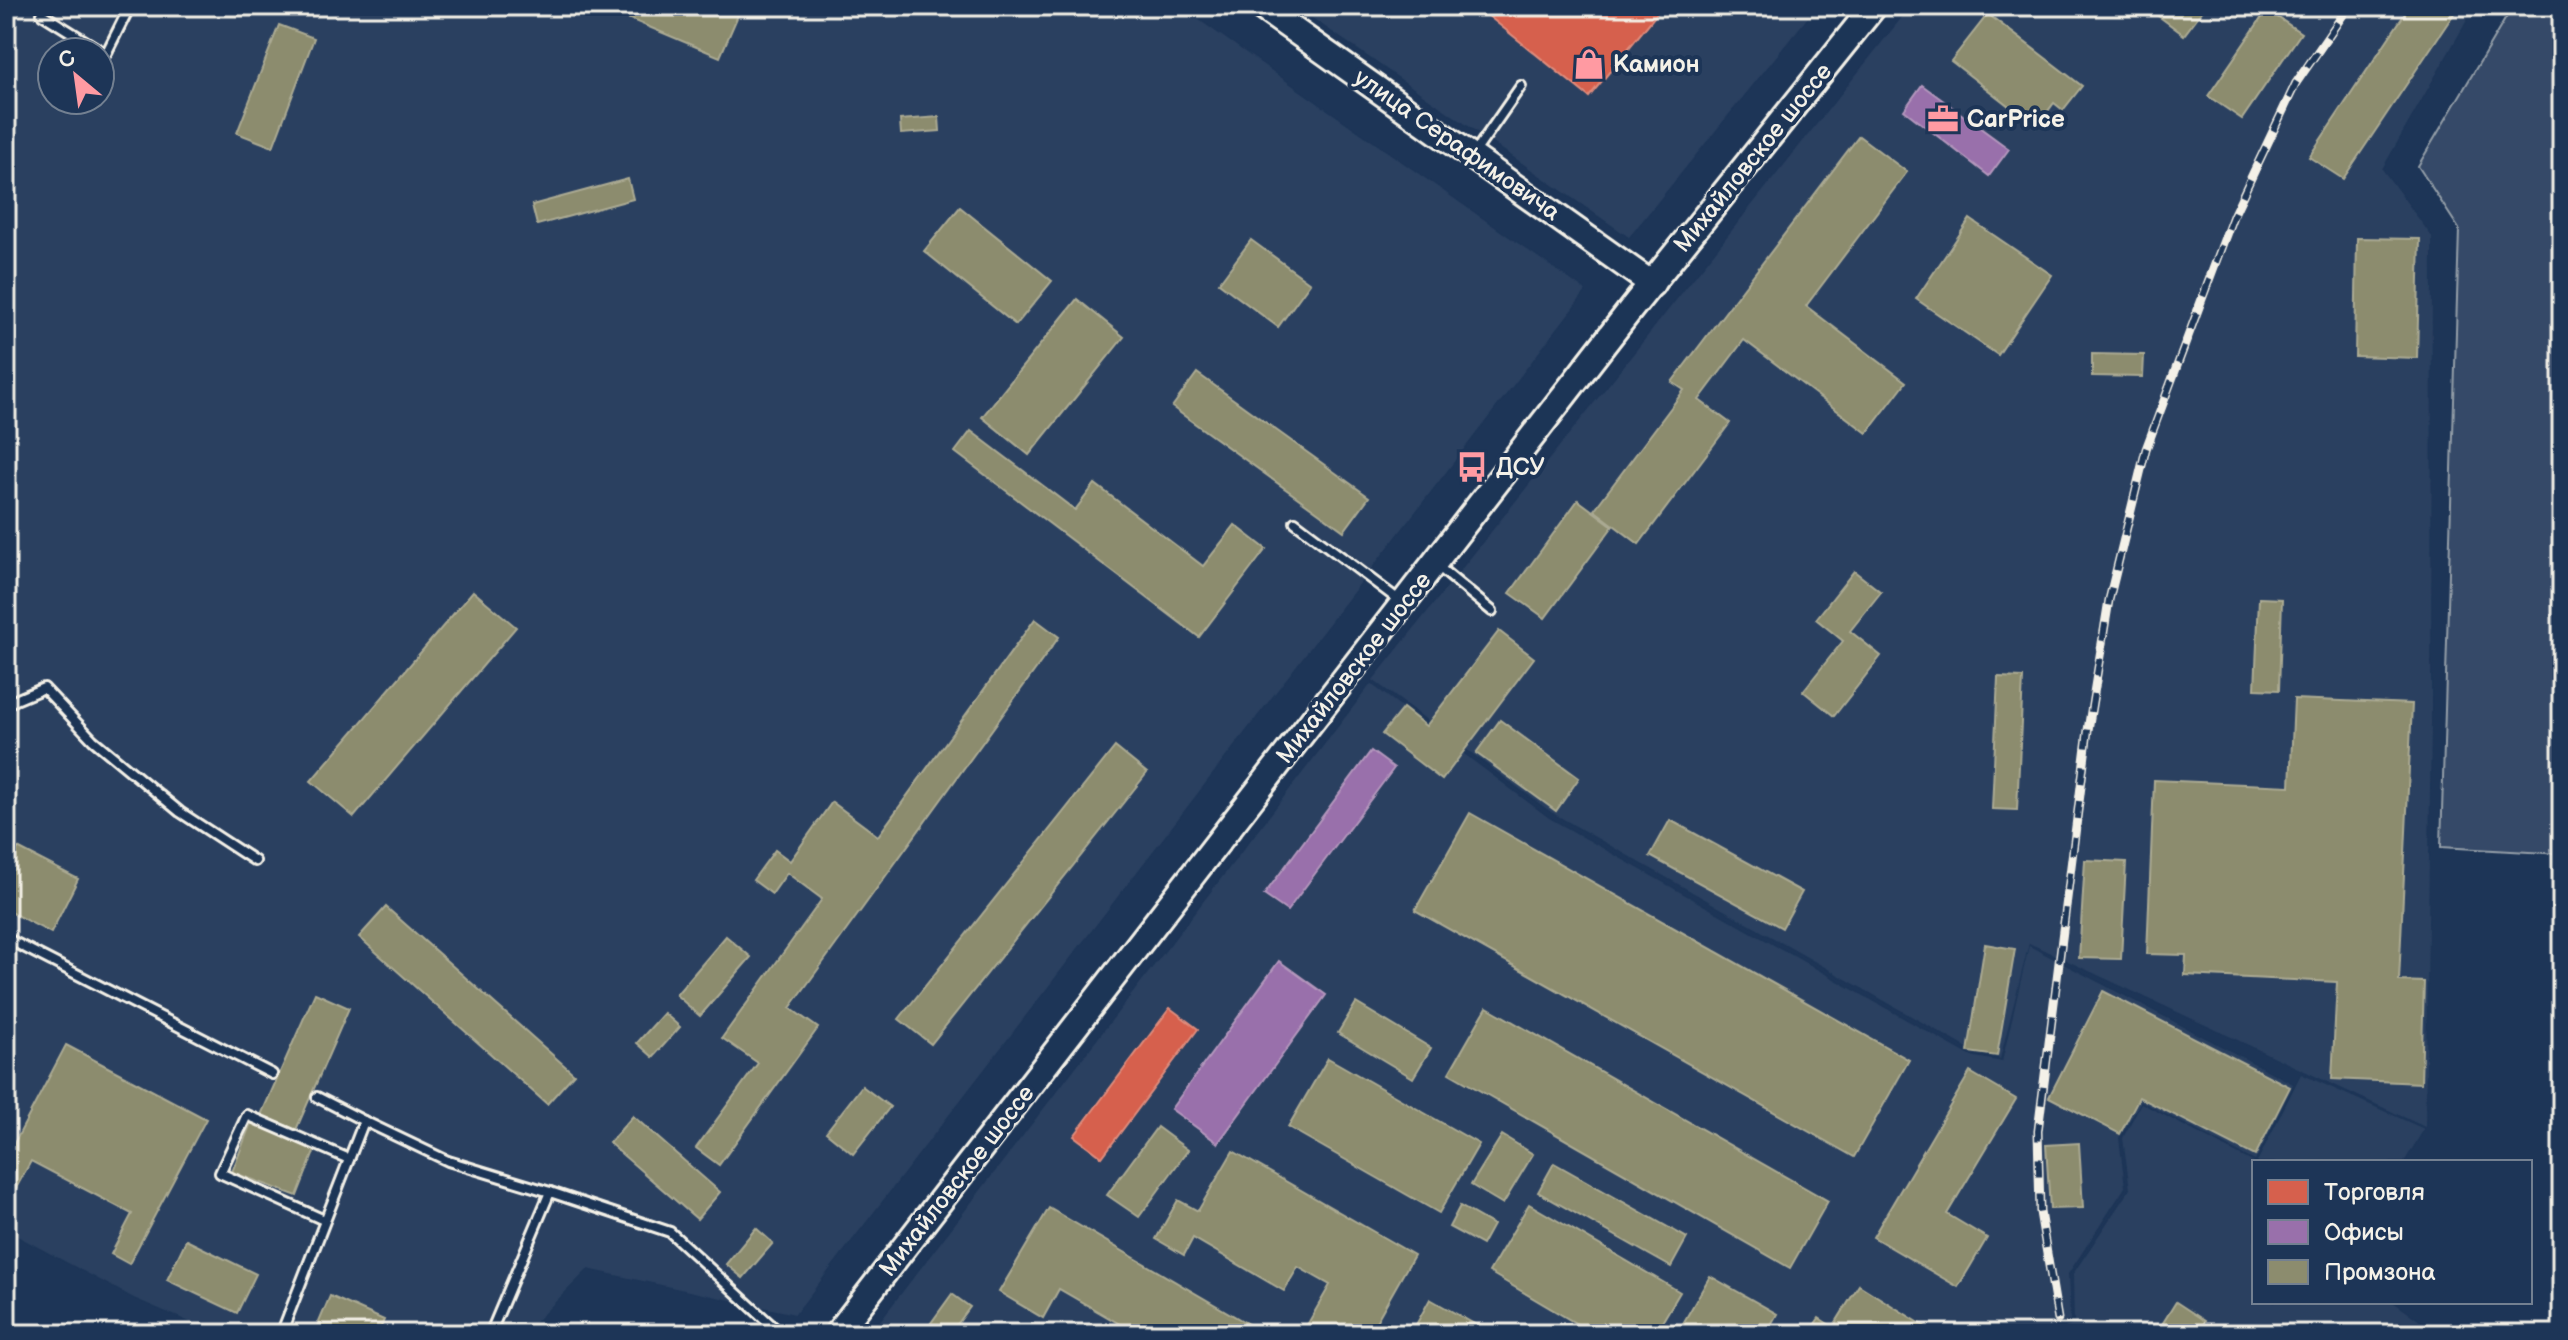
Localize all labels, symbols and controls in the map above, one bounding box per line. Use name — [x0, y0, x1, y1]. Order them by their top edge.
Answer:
north arrow — [36, 36, 116, 116]
text: С — [54, 44, 80, 75]
shop icon: Камион — [1572, 47, 1606, 81]
place label: Камион — [1613, 50, 1700, 79]
street label: Михайловское шоссе — [1668, 57, 1838, 259]
street label: улица Серафимовича — [1349, 63, 1565, 227]
office icon: CarPrice — [1926, 102, 1960, 136]
place label: CarPrice — [1967, 105, 2065, 134]
bus stop icon: ДСУ — [1455, 450, 1489, 484]
place label: ДСУ — [1496, 453, 1545, 482]
street label: Михайловское шоссе — [1270, 566, 1438, 770]
street label: Михайловское шоссе — [873, 1079, 1041, 1283]
legend — [2252, 1160, 2532, 1304]
text: Торговля — [2324, 1178, 2425, 1207]
text: Офисы — [2324, 1218, 2404, 1247]
text: Промзона — [2324, 1258, 2436, 1287]

